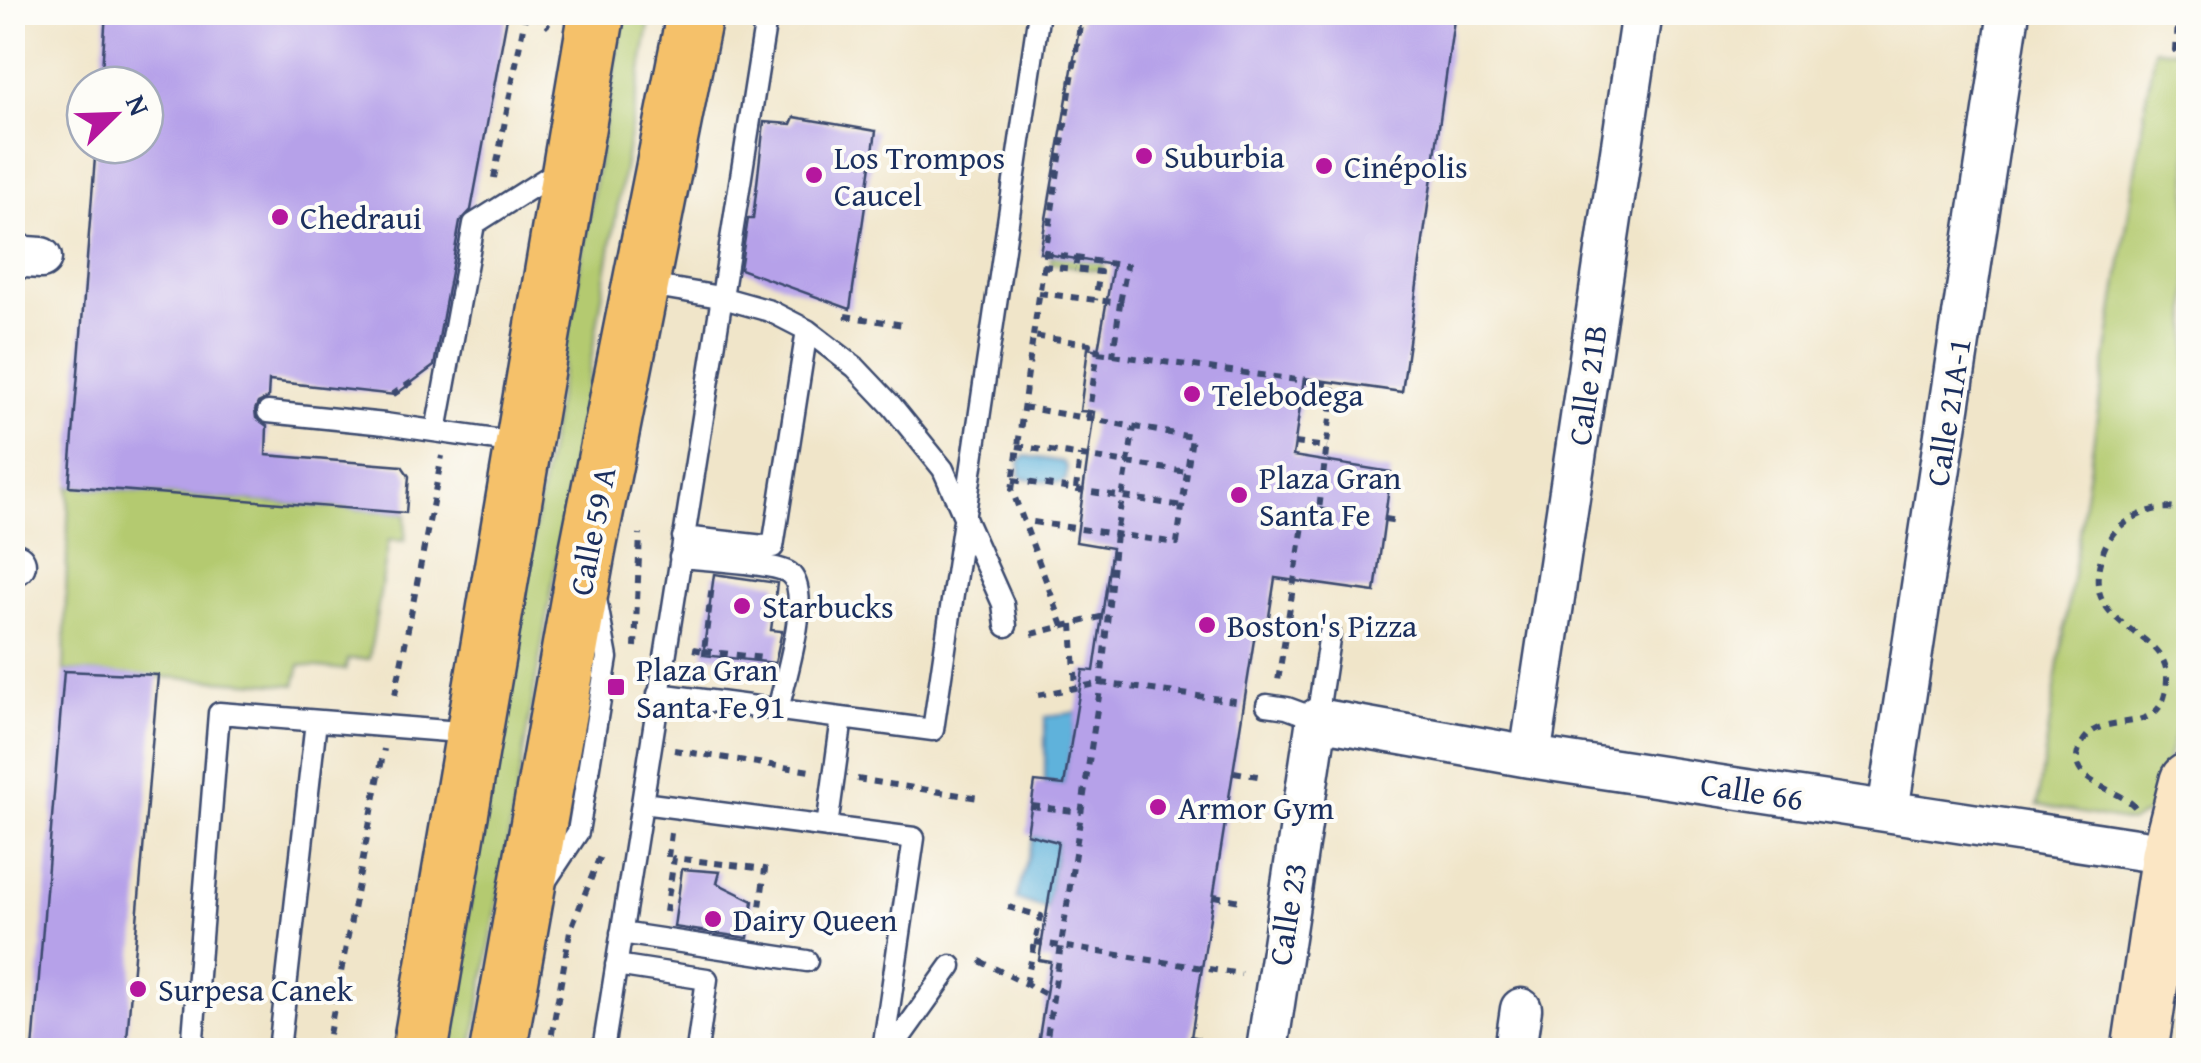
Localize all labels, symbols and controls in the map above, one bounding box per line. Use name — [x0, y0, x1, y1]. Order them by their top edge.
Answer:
north arrow — [65, 65, 165, 165]
text: N — [116, 88, 161, 122]
place label: Suburbia — [1164, 133, 1285, 180]
place label: Los Trompos Caucel — [834, 134, 1005, 218]
place label: Cinépolis — [1344, 143, 1468, 190]
marker: Suburbia — [1133, 145, 1155, 167]
marker: Cinépolis — [1313, 155, 1335, 177]
marker: Los Trompos Caucel — [803, 164, 825, 186]
place label: Chedraui — [300, 194, 422, 241]
marker: Chedraui — [269, 206, 291, 228]
street label: Calle 21B — [1555, 322, 1619, 448]
street label: Calle 21A-1 — [1913, 335, 1983, 489]
place label: Telebodega — [1212, 371, 1364, 418]
marker: Telebodega — [1181, 383, 1203, 405]
place label: Plaza Gran Santa Fe — [1259, 454, 1401, 538]
street label: Calle 59 A — [557, 462, 628, 599]
marker: Plaza Gran Santa Fe — [1228, 484, 1250, 506]
place label: Starbucks — [762, 583, 894, 630]
marker: Starbucks — [731, 595, 753, 617]
place label: Boston's Pizza — [1227, 602, 1417, 649]
marker: Boston's Pizza — [1196, 614, 1218, 636]
place label: Plaza Gran Santa Fe 91 — [636, 646, 785, 730]
marker: Plaza Gran Santa Fe 91 — [605, 676, 627, 698]
street label: Calle 66 — [1697, 760, 1807, 822]
place label: Armor Gym — [1178, 784, 1334, 831]
marker: Armor Gym — [1147, 796, 1169, 818]
street label: Calle 23 — [1256, 859, 1318, 969]
place label: Dairy Queen — [733, 896, 898, 943]
marker: Dairy Queen — [702, 908, 724, 930]
place label: Surpesa Canek — [158, 966, 354, 1013]
marker: Surpesa Canek — [127, 978, 149, 1000]

